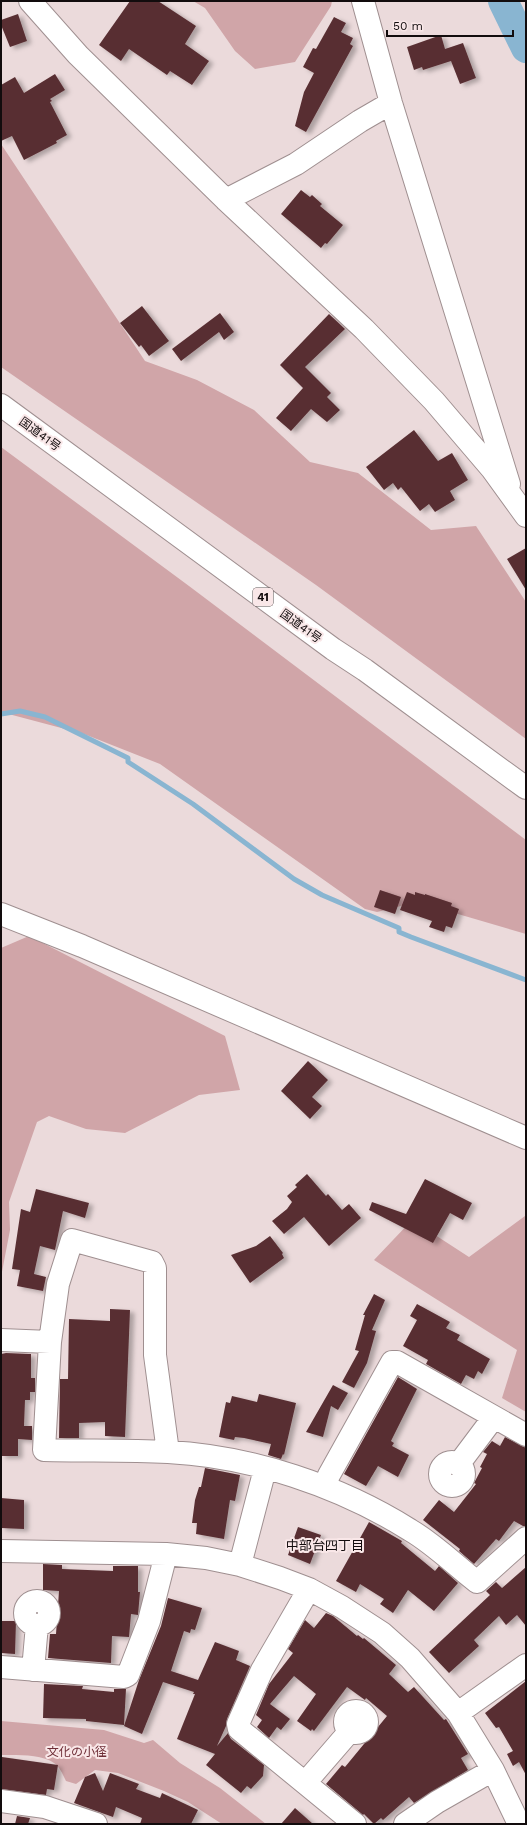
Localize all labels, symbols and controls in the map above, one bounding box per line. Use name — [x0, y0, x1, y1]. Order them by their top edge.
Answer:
scale bar — [387, 12, 513, 38]
text: 50 m — [393, 19, 423, 33]
street label: 国道41号 — [17, 414, 63, 454]
road number: 41 — [253, 588, 273, 606]
street label: 国道41号 — [278, 606, 324, 646]
district label: 中部台四丁目 — [286, 1538, 364, 1553]
park label: 文化の小径 — [47, 1745, 107, 1759]

